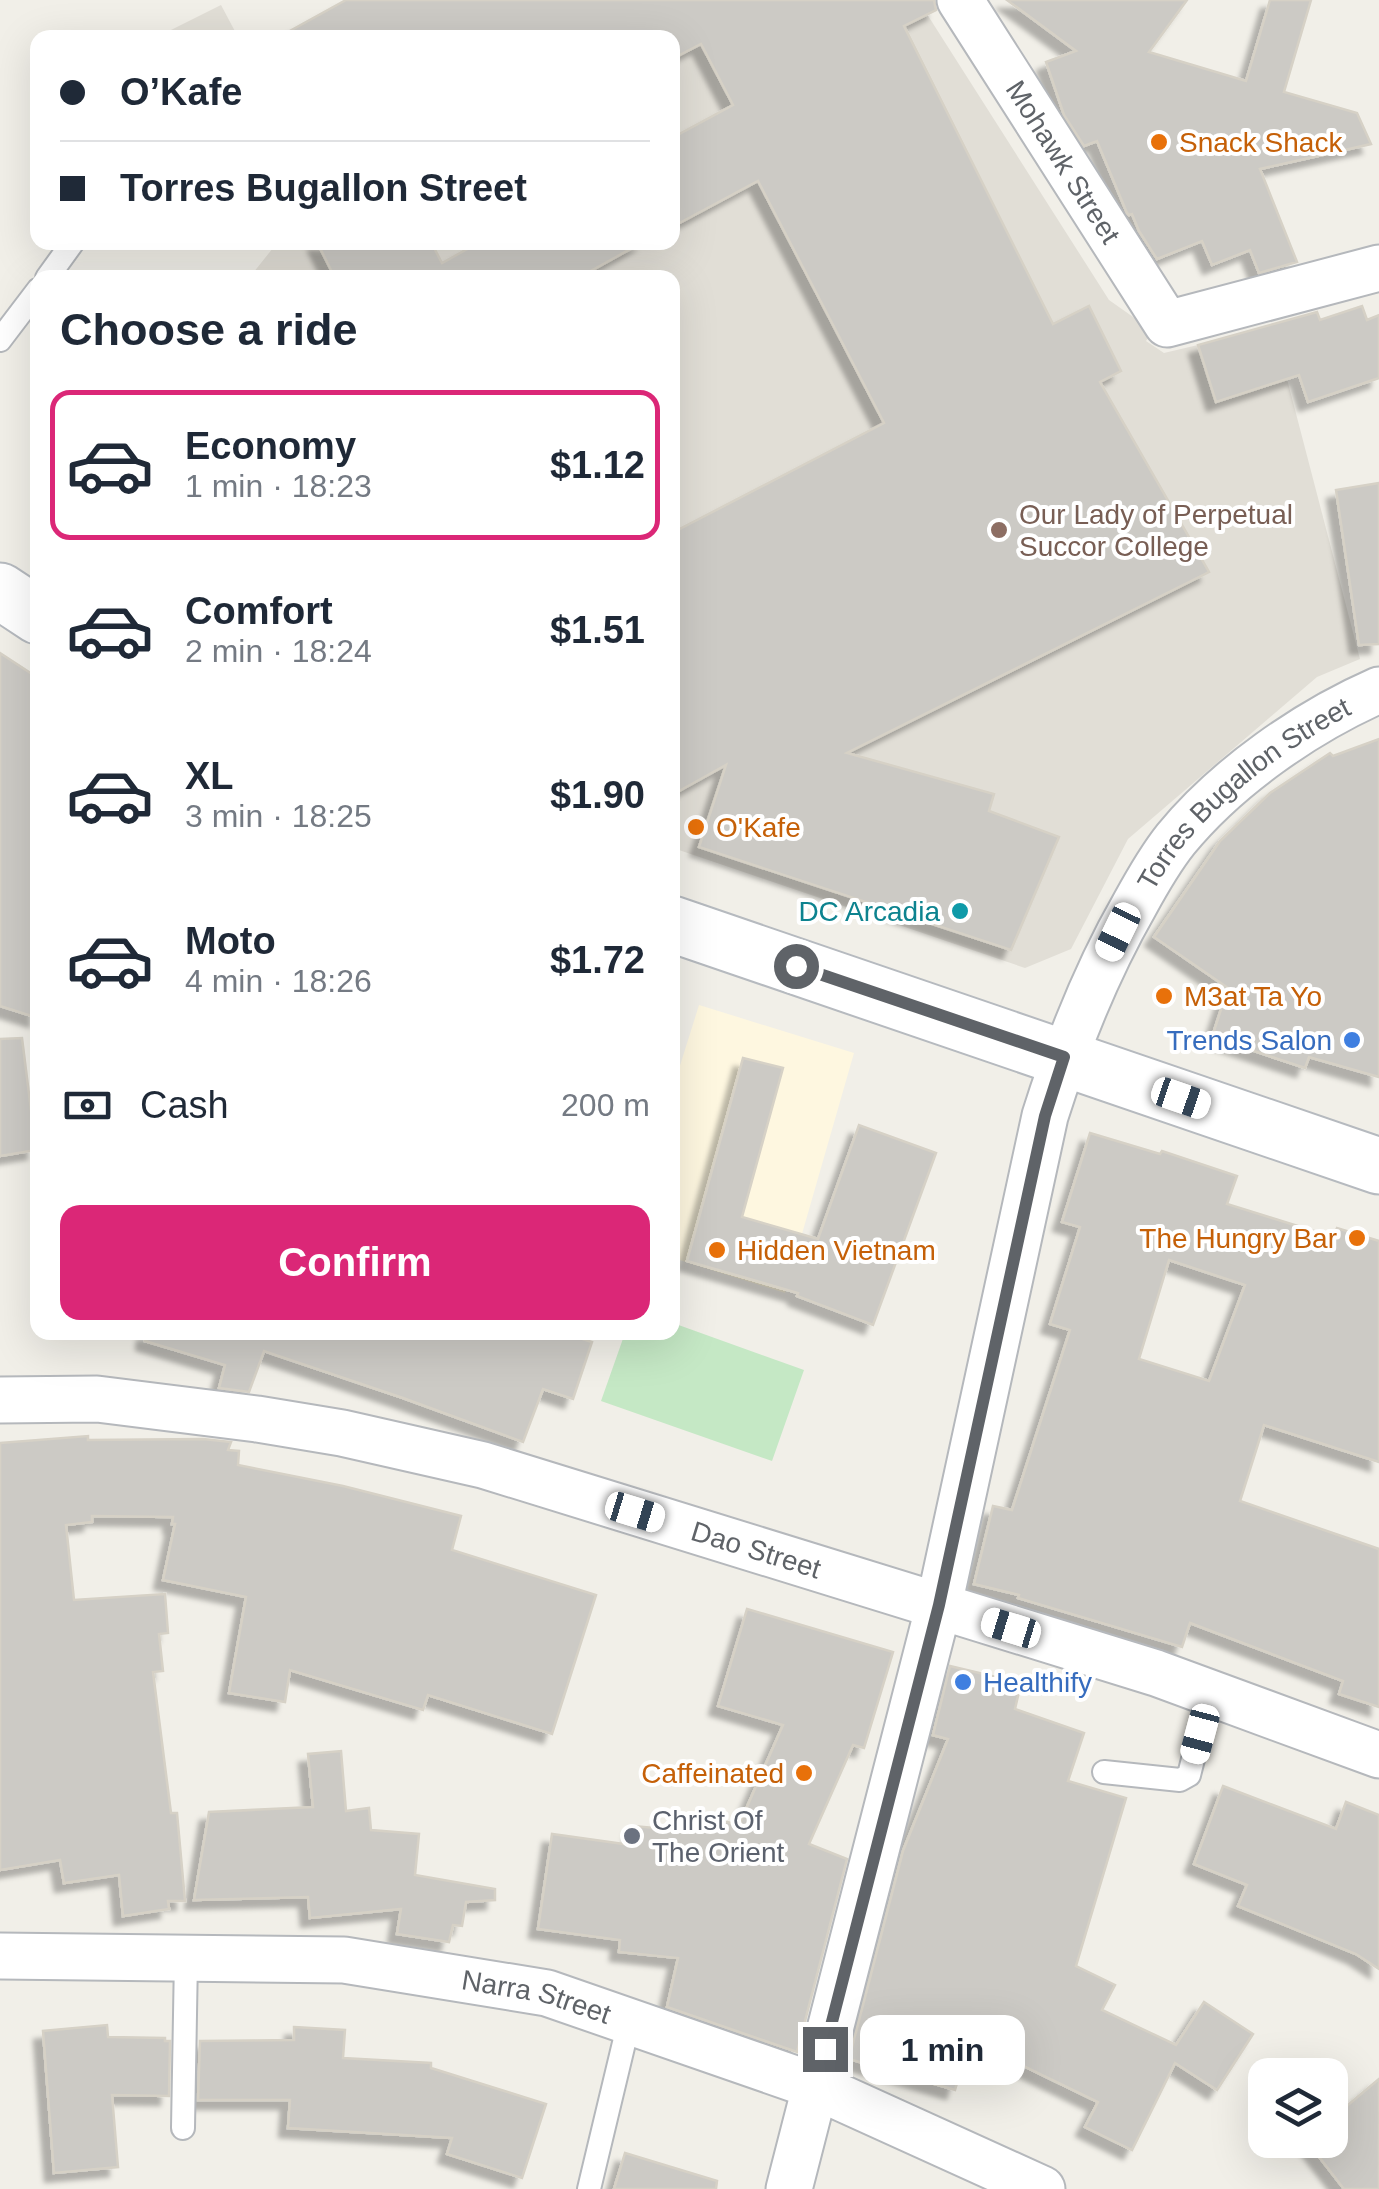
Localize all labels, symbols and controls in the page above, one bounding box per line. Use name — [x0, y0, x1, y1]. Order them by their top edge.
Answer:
text: O’Kafe — [120, 71, 242, 113]
street label: Mohawk Street — [1000, 75, 1126, 249]
place label: Snack Shack — [1179, 127, 1343, 158]
marker: Snack Shack — [1148, 131, 1170, 153]
text: Torres Bugallon Street — [120, 167, 527, 209]
text: Choose a ride — [60, 304, 358, 355]
icon: car — [65, 420, 155, 510]
text: Economy — [185, 425, 356, 467]
text: $1.12 — [550, 444, 645, 486]
text: 1 min · 18:23 — [185, 468, 372, 504]
place label: Our Lady of Perpetual Succor College — [1019, 499, 1293, 562]
marker: Our Lady of Perpetual Succor College — [988, 519, 1010, 541]
icon: car — [65, 585, 155, 675]
text: Comfort — [185, 590, 333, 632]
text: $1.51 — [550, 609, 645, 651]
text: 2 min · 18:24 — [185, 633, 372, 669]
street label: Torres Bugallon Street — [1131, 691, 1356, 895]
icon: car — [65, 750, 155, 840]
text: XL — [185, 755, 234, 797]
text: $1.90 — [550, 774, 645, 816]
text: 3 min · 18:25 — [185, 798, 372, 834]
place label: O'Kafe — [716, 812, 801, 843]
marker: O'Kafe — [685, 816, 707, 838]
place label: DC Arcadia — [798, 896, 940, 927]
car — [1091, 898, 1145, 966]
marker: DC Arcadia — [949, 900, 971, 922]
icon: car — [65, 915, 155, 1005]
text: Moto — [185, 920, 276, 962]
text: $1.72 — [550, 939, 645, 981]
route start — [774, 944, 819, 989]
text: 4 min · 18:26 — [185, 963, 372, 999]
place label: M3at Ta Yo — [1184, 981, 1322, 1012]
marker: M3at Ta Yo — [1153, 985, 1175, 1007]
place label: Trends Salon — [1167, 1025, 1332, 1056]
marker: Trends Salon — [1341, 1029, 1363, 1051]
car — [1148, 1074, 1214, 1122]
icon: cash — [60, 1078, 115, 1133]
text: Cash — [140, 1084, 229, 1126]
text: 200 m — [561, 1087, 650, 1123]
button: Confirm — [60, 1205, 650, 1320]
place label: The Hungry Bar — [1139, 1223, 1337, 1254]
marker: The Hungry Bar — [1346, 1227, 1368, 1249]
place label: Hidden Vietnam — [737, 1235, 936, 1266]
marker: Hidden Vietnam — [706, 1239, 728, 1261]
car — [602, 1489, 668, 1535]
street label: Dao Street — [688, 1515, 825, 1585]
car — [978, 1605, 1044, 1651]
place label: Healthify — [983, 1667, 1092, 1698]
marker: Healthify — [952, 1671, 974, 1693]
car — [1178, 1701, 1222, 1767]
place label: Caffeinated — [641, 1758, 784, 1789]
marker: Caffeinated — [793, 1762, 815, 1784]
place label: Christ Of The Orient — [652, 1805, 784, 1868]
marker: Christ Of The Orient — [621, 1825, 643, 1847]
street label: Narra Street — [460, 1964, 615, 2030]
callout: 1 min — [860, 2014, 1025, 2084]
route end — [803, 2027, 848, 2072]
text: 1 min — [901, 2032, 984, 2068]
map controls — [1248, 2058, 1348, 2158]
button: layers — [1248, 2058, 1348, 2158]

